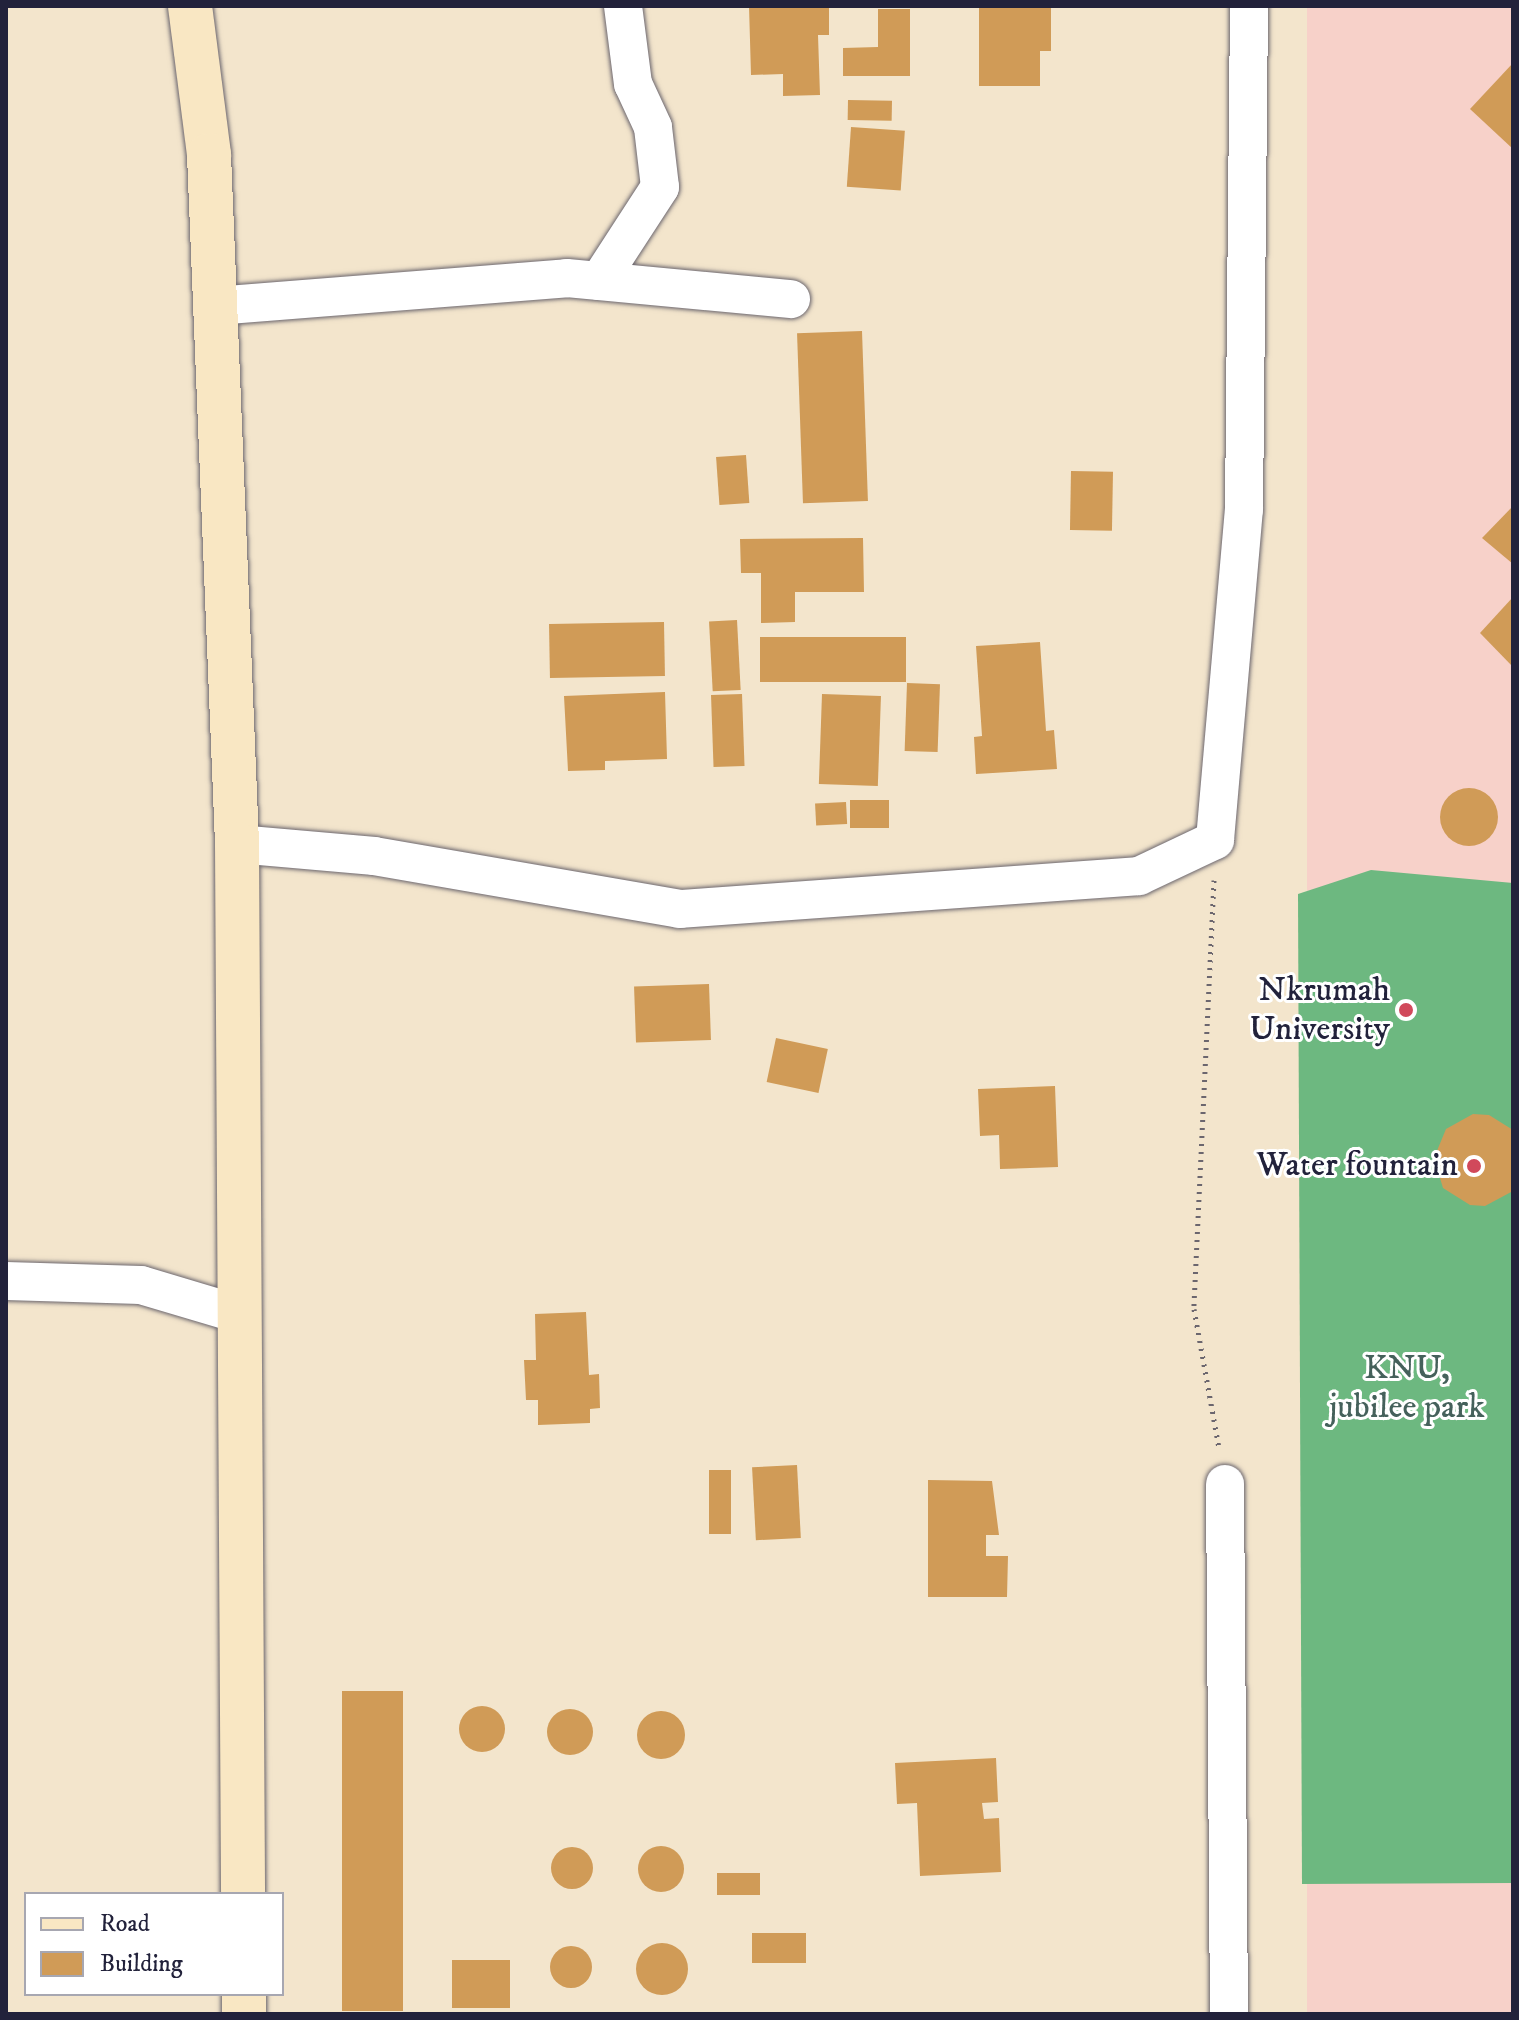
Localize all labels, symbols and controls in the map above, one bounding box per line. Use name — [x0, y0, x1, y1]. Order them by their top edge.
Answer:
place label: Nkrumah University — [1249, 970, 1390, 1050]
marker: Nkrumah University — [1397, 1001, 1415, 1019]
place label: Water fountain — [1256, 1146, 1458, 1186]
marker: Water fountain — [1465, 1157, 1483, 1175]
park label: KNU, jubilee park — [1329, 1348, 1485, 1428]
legend — [24, 1892, 284, 1996]
text: Road — [100, 1909, 150, 1939]
text: Building — [100, 1949, 183, 1979]

